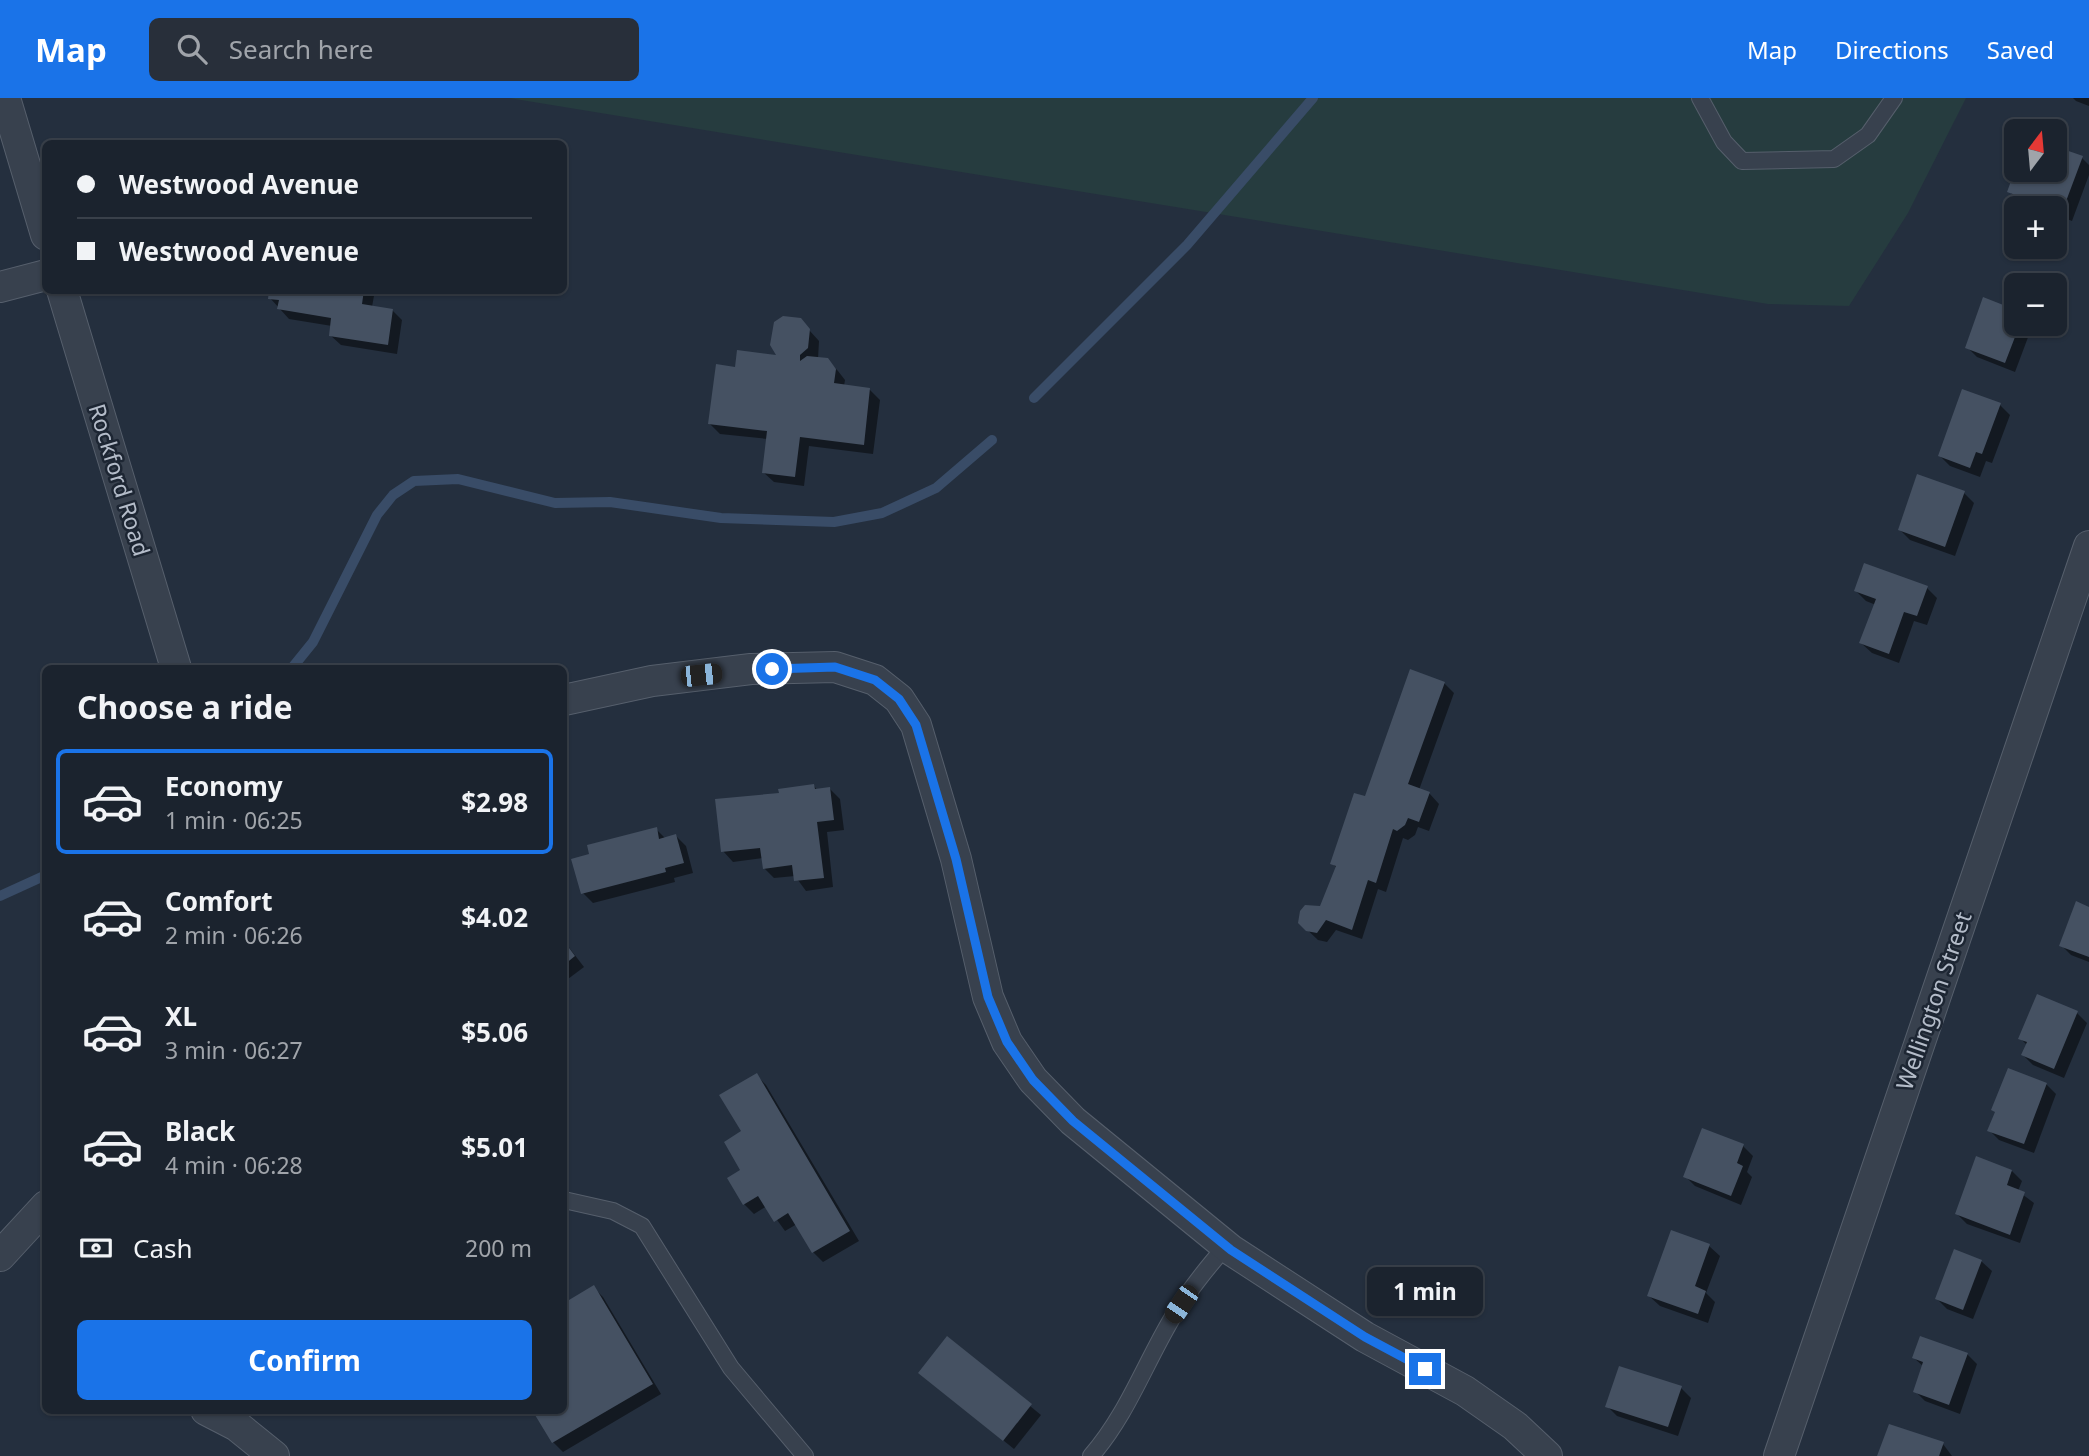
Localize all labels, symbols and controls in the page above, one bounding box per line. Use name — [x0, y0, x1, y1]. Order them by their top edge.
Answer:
search box — [149, 18, 639, 81]
text: Map — [35, 27, 107, 72]
icon: search — [173, 30, 211, 68]
text: Search here — [229, 31, 373, 67]
text: Map — [1747, 33, 1797, 66]
text: Directions — [1835, 33, 1949, 66]
text: Saved — [1987, 33, 2054, 66]
north arrow — [2004, 119, 2067, 182]
map controls — [2004, 119, 2067, 336]
text: Westwood Avenue — [119, 166, 359, 202]
button: + — [2004, 196, 2067, 259]
text: Westwood Avenue — [119, 233, 359, 269]
button: − — [2004, 273, 2067, 336]
street label: Rockford Road — [82, 400, 158, 560]
route start — [756, 653, 788, 685]
car — [680, 662, 723, 688]
text: Choose a ride — [77, 685, 293, 728]
text: Economy — [165, 768, 283, 804]
icon: car — [81, 770, 144, 833]
text: $2.98 — [461, 784, 528, 820]
text: 1 min · 06:25 — [165, 804, 303, 836]
text: Comfort — [165, 883, 273, 919]
icon: car — [81, 885, 144, 948]
text: $4.02 — [461, 899, 528, 935]
street label: Wellington Street — [1888, 907, 1979, 1094]
text: 2 min · 06:26 — [165, 919, 303, 951]
text: XL — [165, 998, 197, 1034]
icon: car — [81, 1000, 144, 1063]
text: $5.06 — [461, 1014, 528, 1050]
text: 3 min · 06:27 — [165, 1034, 303, 1066]
text: Black — [165, 1113, 235, 1149]
icon: car — [81, 1115, 144, 1178]
text: $5.01 — [461, 1129, 528, 1165]
text: 4 min · 06:28 — [165, 1149, 303, 1181]
icon: cash — [77, 1229, 115, 1267]
text: Cash — [133, 1230, 193, 1266]
text: 200 m — [465, 1232, 532, 1264]
callout: 1 min — [1367, 1268, 1483, 1316]
text: 1 min — [1393, 1275, 1457, 1307]
car — [1161, 1281, 1202, 1327]
button: Confirm — [77, 1320, 532, 1400]
route end — [1409, 1353, 1441, 1385]

